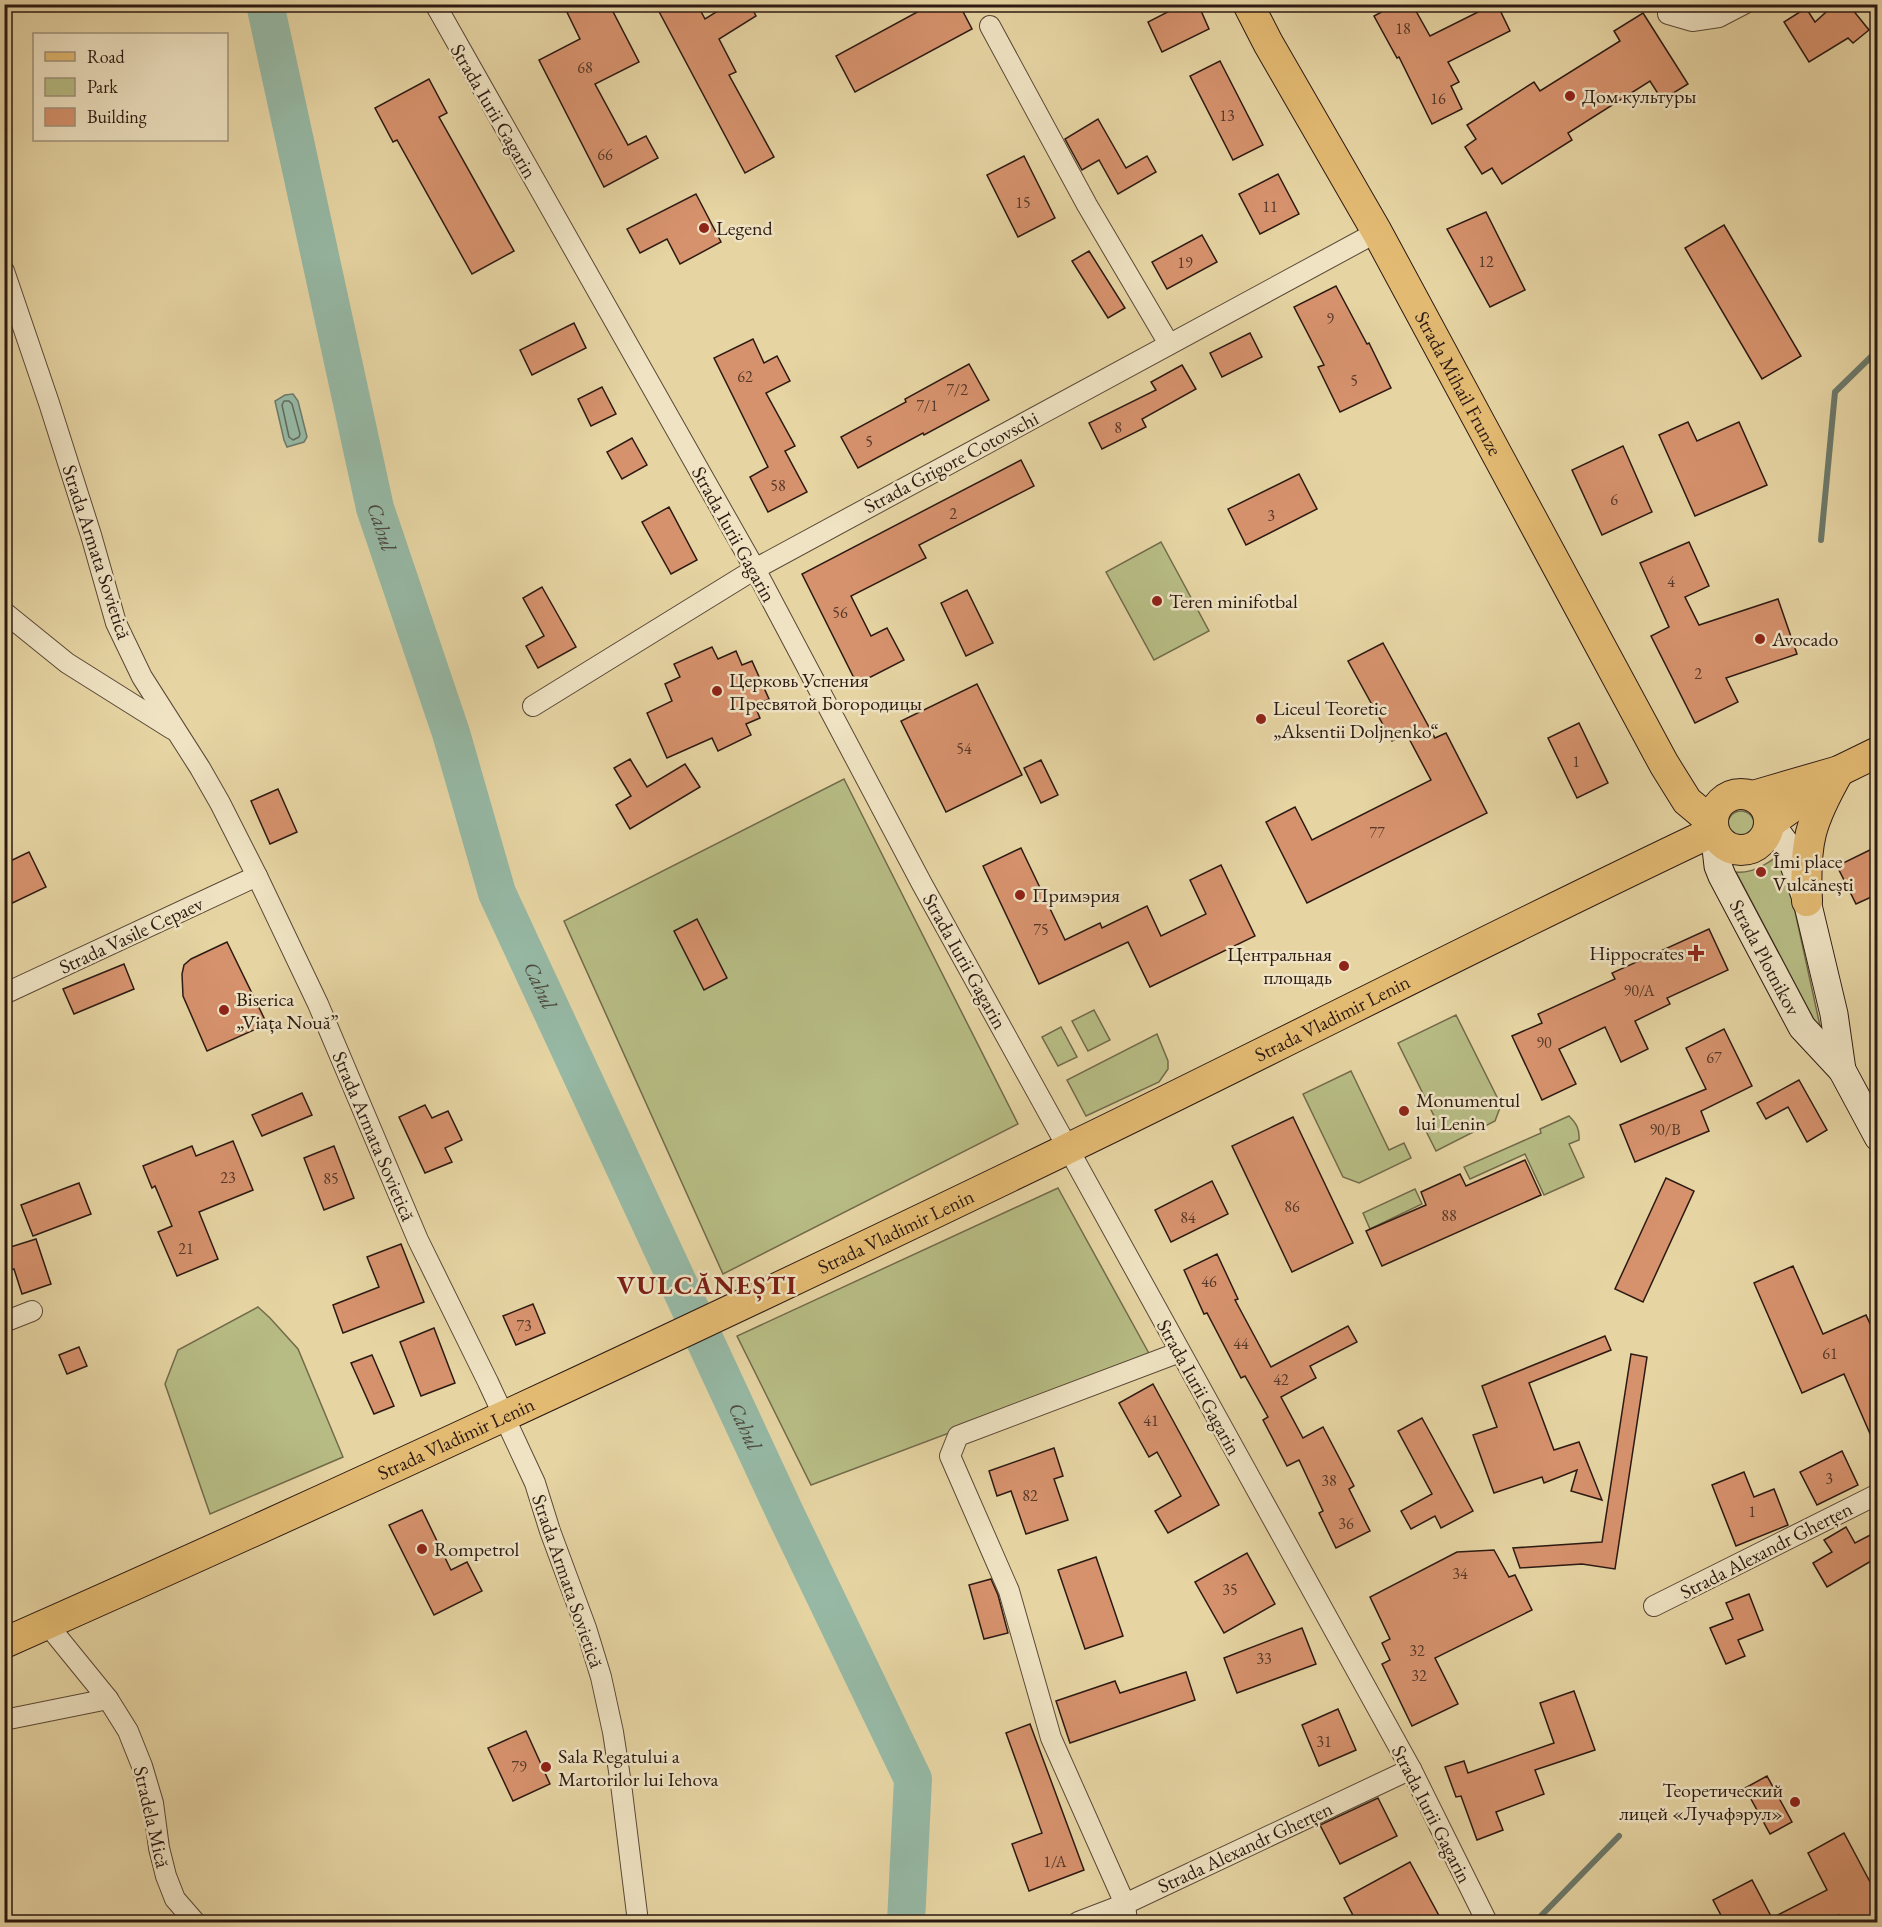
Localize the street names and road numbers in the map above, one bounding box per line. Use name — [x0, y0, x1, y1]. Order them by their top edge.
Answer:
street label: Strada Iurii Gagarin — [445, 39, 543, 183]
street label: Strada Mihail Frunze — [1409, 306, 1508, 460]
street label: Strada Grigore Cotovschi — [859, 405, 1043, 519]
street label: Strada Armata Sovietică — [57, 461, 137, 643]
street label: Strada Iurii Gagarin — [686, 461, 782, 607]
street label: Strada Iurii Gagarin — [917, 888, 1013, 1034]
street label: Strada Vasile Cepaev — [55, 890, 208, 980]
street label: Strada Plotnikov — [1724, 895, 1807, 1020]
street label: Strada Vladimir Lenin — [1250, 968, 1415, 1068]
street label: Strada Armata Sovietică — [326, 1047, 422, 1225]
street label: Strada Vladimir Lenin — [813, 1183, 978, 1280]
street label: Strada Iurii Gagarin — [1151, 1314, 1247, 1460]
street label: Strada Vladimir Lenin — [373, 1391, 539, 1486]
street label: Strada Armata Sovietică — [526, 1491, 610, 1671]
street label: Strada Alexandr Gherțen — [1675, 1495, 1857, 1605]
street label: Strada Iurii Gagarin — [1386, 1741, 1478, 1888]
street label: Stradela Mică — [128, 1764, 176, 1870]
street label: Strada Alexandr Gherțen — [1153, 1795, 1337, 1899]

